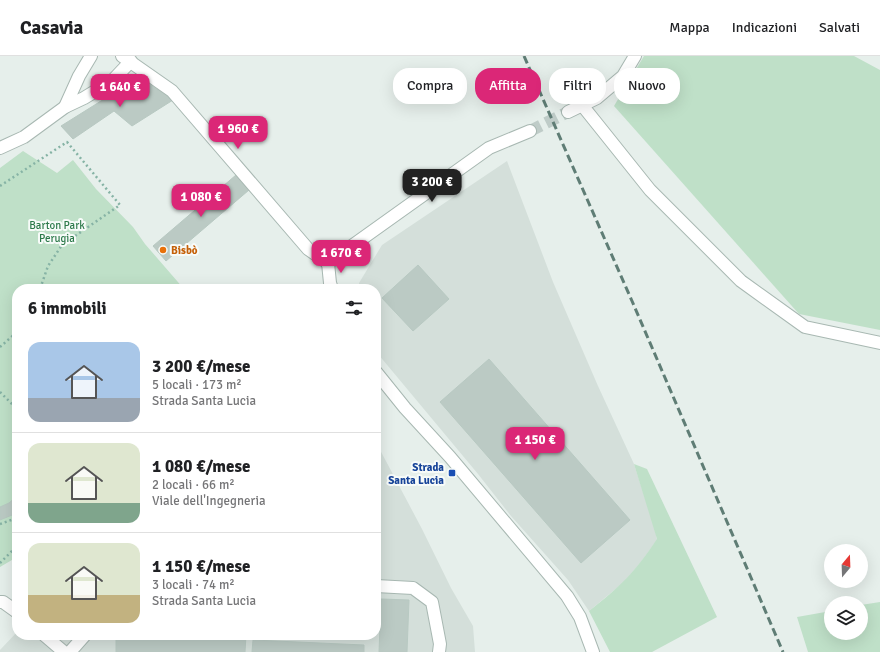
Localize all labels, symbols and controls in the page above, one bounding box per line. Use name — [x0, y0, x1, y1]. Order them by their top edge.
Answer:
text: Casavia — [20, 16, 83, 40]
text: Mappa — [669, 19, 710, 36]
text: Indicazioni — [732, 19, 797, 36]
text: Salvati — [819, 19, 860, 36]
chip: Compra — [393, 68, 467, 104]
chip: Affitta — [475, 68, 541, 104]
chip: Filtri — [549, 68, 606, 104]
chip: Nuovo — [614, 68, 680, 104]
pin: 1 640 € — [83, 74, 157, 108]
text: 1 640 € — [100, 79, 140, 95]
pin: 1 960 € — [201, 116, 275, 150]
text: 1 960 € — [218, 121, 258, 137]
pin: 3 200 € — [395, 169, 469, 203]
text: 3 200 € — [412, 174, 452, 190]
pin: 1 080 € — [164, 184, 238, 218]
text: 1 080 € — [181, 189, 221, 205]
park label: Barton Park Perugia — [29, 219, 85, 245]
pin: 1 670 € — [304, 240, 378, 274]
place label: Bisbò — [171, 244, 198, 257]
marker: Bisbò — [158, 245, 168, 255]
text: 1 670 € — [321, 245, 361, 261]
icon: filters — [343, 297, 365, 319]
text: 6 immobili — [28, 298, 107, 319]
text: 3 200 €/mese — [152, 356, 250, 377]
icon: home — [60, 358, 108, 406]
text: 5 locali · 173 m² — [152, 377, 242, 393]
text: Strada Santa Lucia — [152, 393, 256, 409]
pin: 1 150 € — [498, 427, 572, 461]
text: 1 150 € — [515, 432, 555, 448]
text: 1 080 €/mese — [152, 456, 250, 477]
icon: home — [60, 459, 108, 507]
place label: Strada Santa Lucia — [388, 461, 444, 487]
marker: Strada Santa Lucia — [447, 468, 457, 478]
text: 2 locali · 66 m² — [152, 477, 235, 493]
text: Viale dell'Ingegneria — [152, 493, 266, 509]
north arrow — [824, 544, 868, 588]
map controls — [824, 544, 868, 640]
text: 1 150 €/mese — [152, 556, 250, 577]
icon: home — [60, 559, 108, 607]
text: 3 locali · 74 m² — [152, 577, 235, 593]
text: Strada Santa Lucia — [152, 593, 256, 609]
button: layers — [824, 596, 868, 640]

